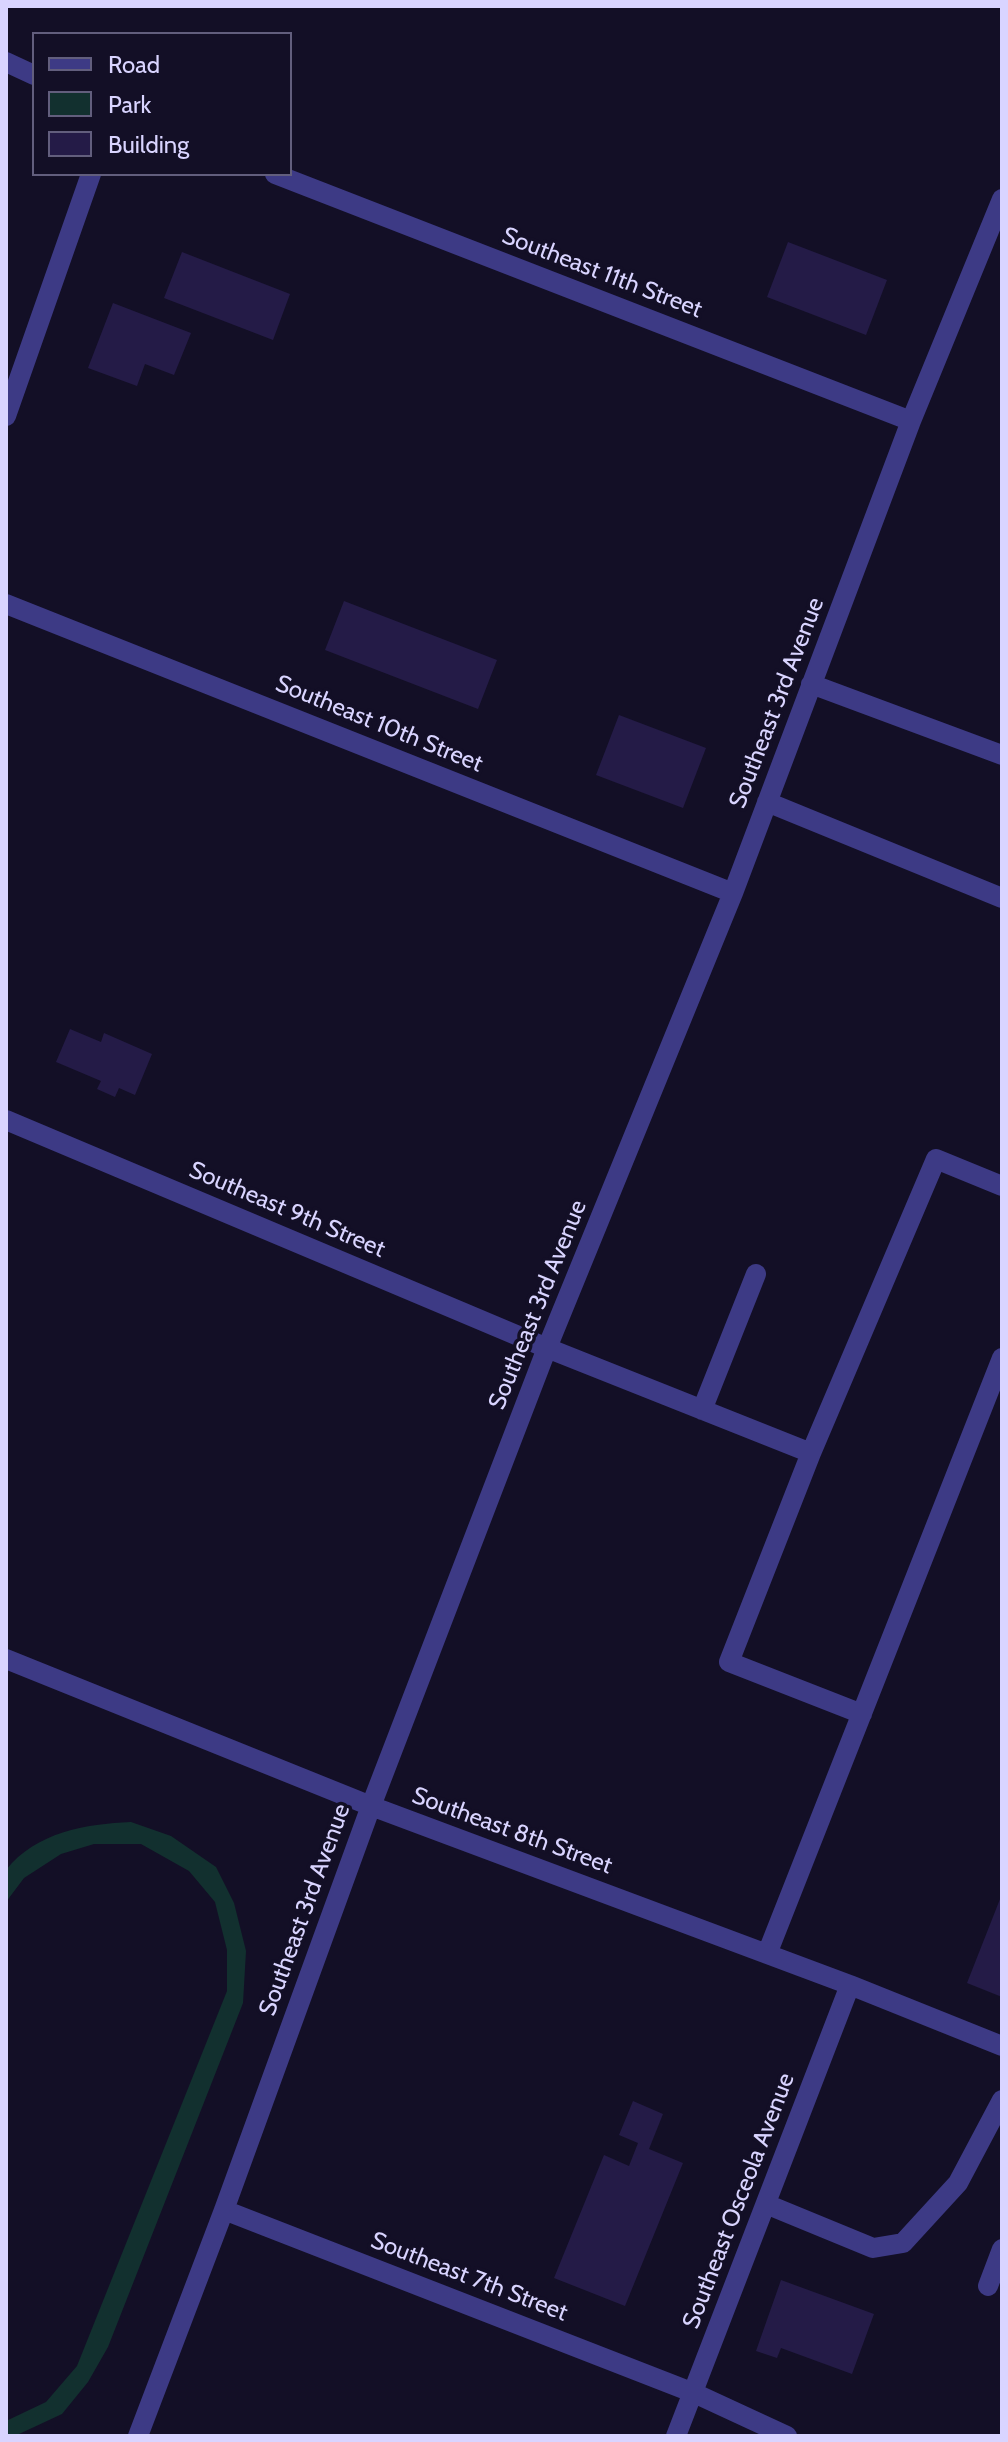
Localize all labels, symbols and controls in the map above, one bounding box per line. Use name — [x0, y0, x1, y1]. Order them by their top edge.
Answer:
legend — [32, 32, 292, 176]
text: Road — [108, 50, 160, 79]
text: Park — [108, 90, 151, 119]
text: Building — [108, 130, 189, 159]
street label: Southeast 11th Street — [498, 222, 706, 324]
street label: Southeast 3rd Avenue — [724, 594, 830, 812]
street label: Southeast 10th Street — [271, 669, 487, 779]
street label: Southeast 9th Street — [185, 1156, 389, 1264]
street label: Southeast 3rd Avenue — [483, 1196, 593, 1414]
street label: Southeast 8th Street — [408, 1781, 616, 1881]
street label: Southeast 3rd Avenue — [253, 1800, 357, 2020]
street label: Southeast Osceola Avenue — [677, 2069, 801, 2333]
street label: Southeast 7th Street — [367, 2226, 571, 2328]

